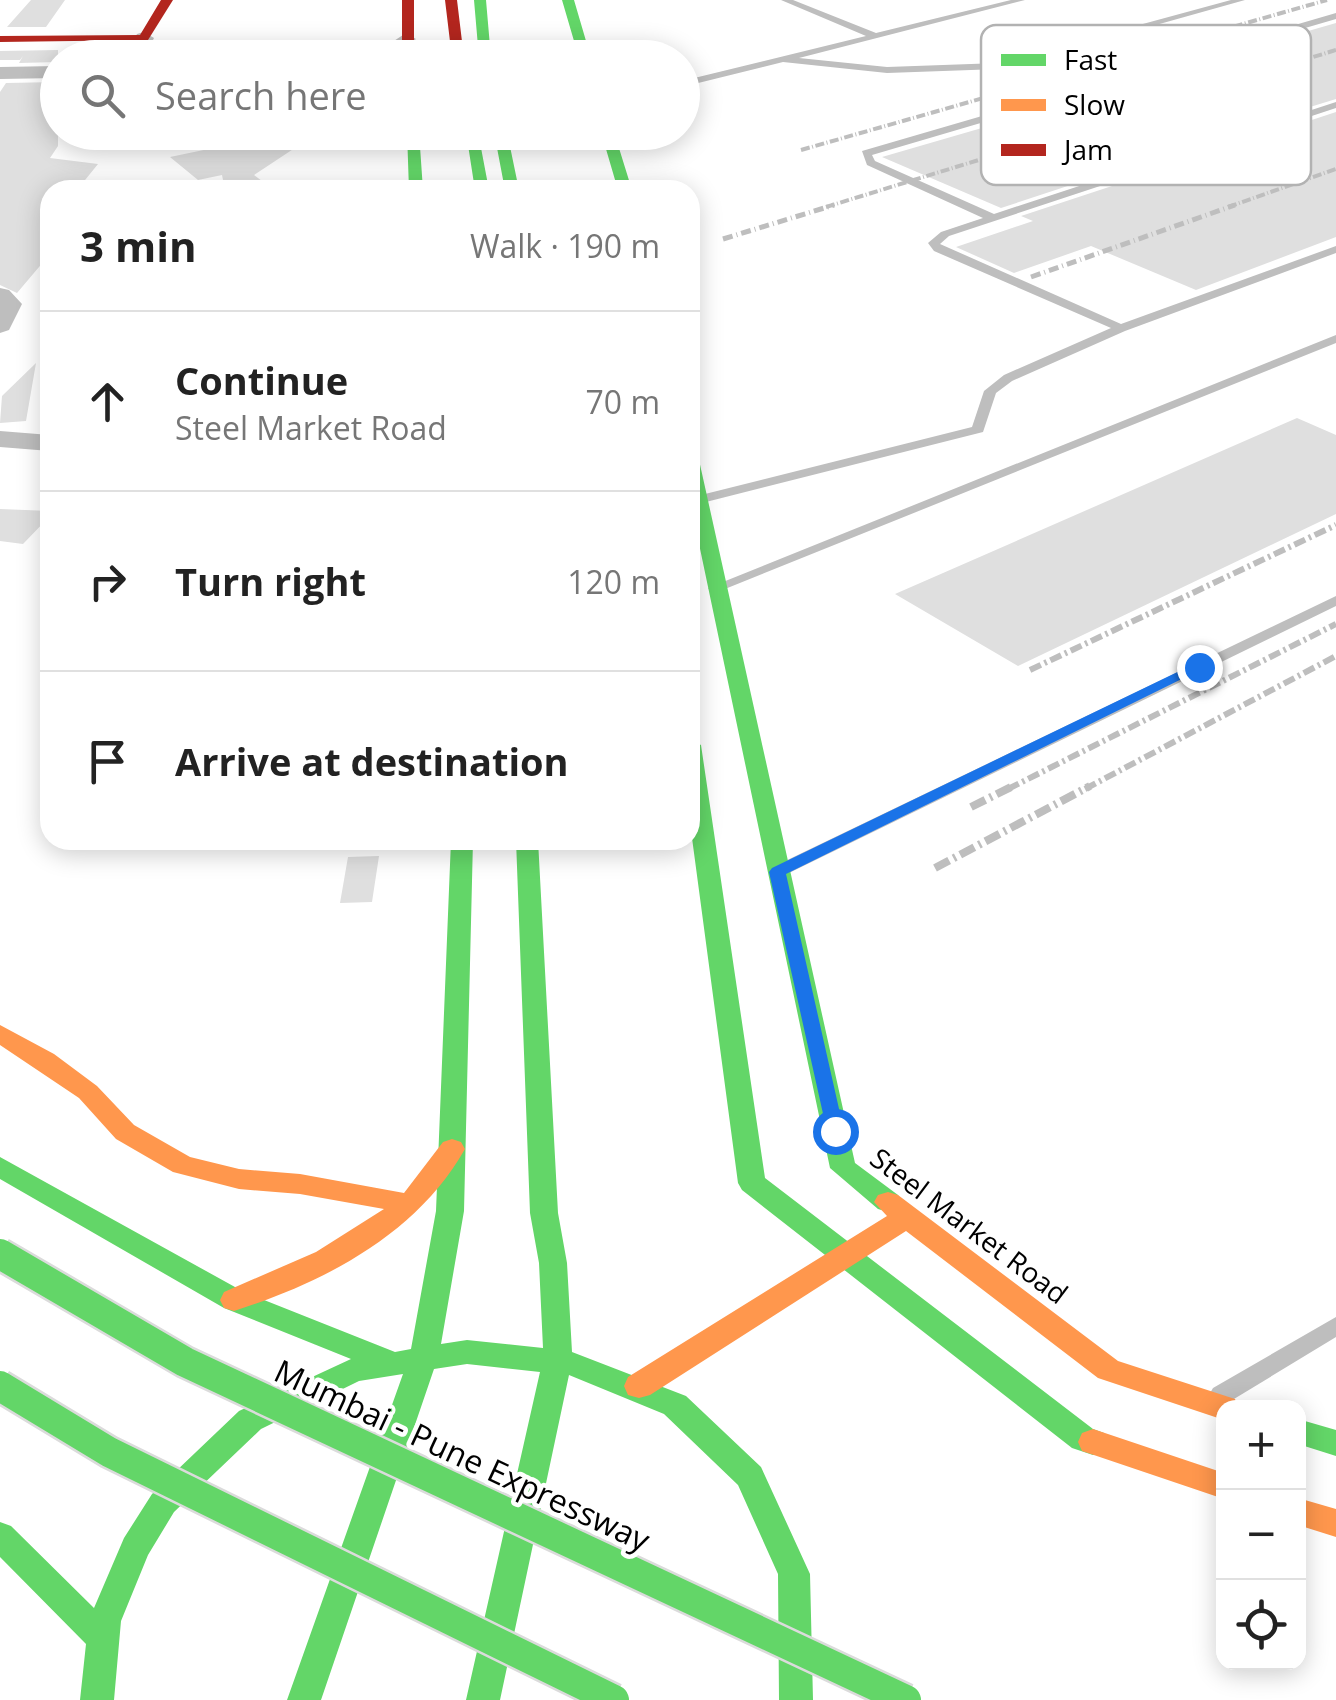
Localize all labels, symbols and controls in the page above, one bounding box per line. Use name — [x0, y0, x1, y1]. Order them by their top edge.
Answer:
legend — [981, 25, 1311, 185]
search box — [40, 40, 700, 150]
text: Fast — [1064, 40, 1117, 78]
icon: search — [75, 68, 130, 123]
text: Search here — [155, 69, 367, 121]
text: Slow — [1064, 85, 1125, 123]
text: Jam — [1061, 130, 1113, 168]
text: 3 min — [80, 217, 197, 274]
text: Walk · 190 m — [470, 224, 660, 267]
text: Continue — [175, 354, 348, 406]
icon: ahead — [80, 374, 135, 429]
text: 70 m — [585, 380, 660, 423]
text: Steel Market Road — [175, 406, 447, 449]
icon: right — [80, 554, 135, 609]
text: Turn right — [175, 555, 366, 607]
text: 120 m — [567, 560, 660, 603]
route end — [1177, 645, 1223, 691]
icon: arrive — [80, 734, 135, 789]
text: Arrive at destination — [175, 735, 569, 787]
route start — [813, 1109, 859, 1155]
street label: Steel Market Road — [863, 1138, 1076, 1312]
street label: Mumbai - Pune Expressway — [268, 1349, 658, 1561]
map controls — [1216, 1400, 1306, 1670]
button: + — [1216, 1400, 1306, 1490]
button: − — [1216, 1490, 1306, 1580]
button: locate — [1216, 1580, 1306, 1670]

